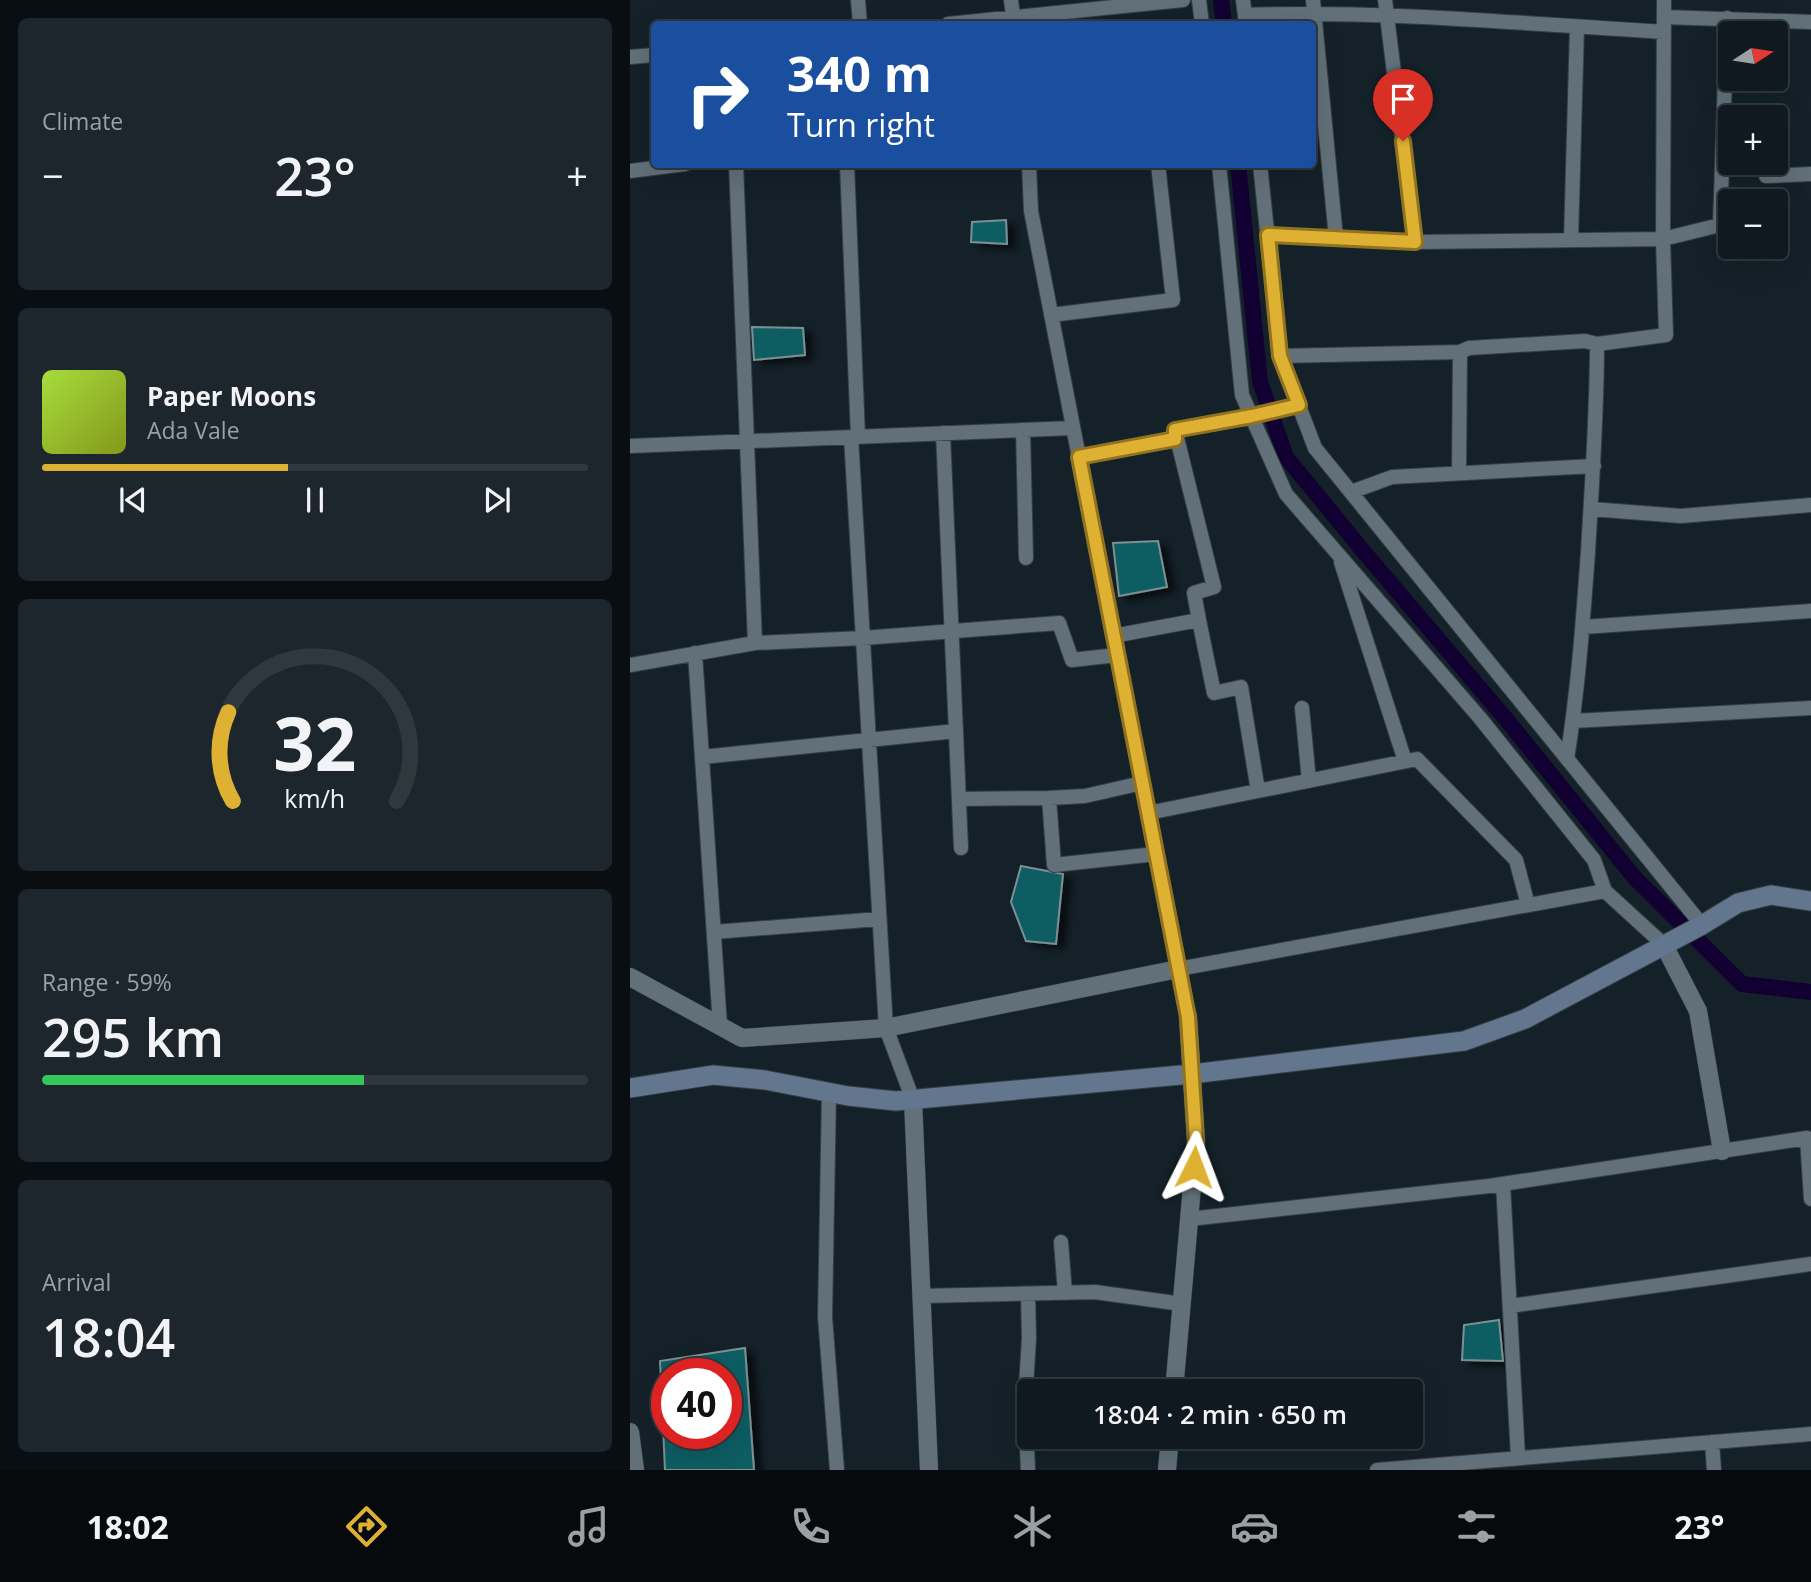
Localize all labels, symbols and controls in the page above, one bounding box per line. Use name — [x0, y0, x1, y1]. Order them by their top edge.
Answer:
north arrow — [1718, 21, 1788, 91]
map controls — [1718, 21, 1788, 259]
text: 340 m — [787, 40, 932, 106]
icon: right — [672, 49, 763, 140]
pin — [1373, 69, 1433, 141]
icon: arrive — [1384, 80, 1422, 118]
text: Turn right — [787, 103, 935, 146]
text: Climate — [42, 105, 123, 137]
button: + — [1718, 105, 1788, 175]
text: 23° — [274, 140, 356, 211]
text: − — [42, 149, 64, 201]
text: + — [566, 149, 588, 201]
button: − — [1718, 189, 1788, 259]
text: Paper Moons — [147, 378, 316, 414]
text: Ada Vale — [147, 414, 240, 446]
icon: previous — [114, 481, 152, 519]
icon: pause — [296, 481, 334, 519]
icon: next — [478, 481, 516, 519]
text: 32 — [273, 693, 357, 792]
text: km/h — [285, 781, 345, 815]
text: Range · 59% — [42, 966, 172, 998]
text: 295 km — [42, 1001, 224, 1072]
position arrow — [1157, 1130, 1231, 1204]
text: Arrival — [42, 1266, 111, 1298]
text: 18:04 — [42, 1301, 175, 1372]
speed limit sign: 40 — [651, 1358, 742, 1449]
text: 18:04 · 2 min · 650 m — [1093, 1396, 1347, 1432]
icon: directions — [342, 1502, 391, 1551]
icon: music — [564, 1502, 613, 1551]
icon: phone — [786, 1502, 835, 1551]
icon: climate — [1008, 1502, 1057, 1551]
icon: car — [1230, 1502, 1279, 1551]
icon: filters — [1452, 1502, 1501, 1551]
text: 18:02 — [87, 1505, 169, 1548]
text: 23° — [1674, 1505, 1724, 1548]

